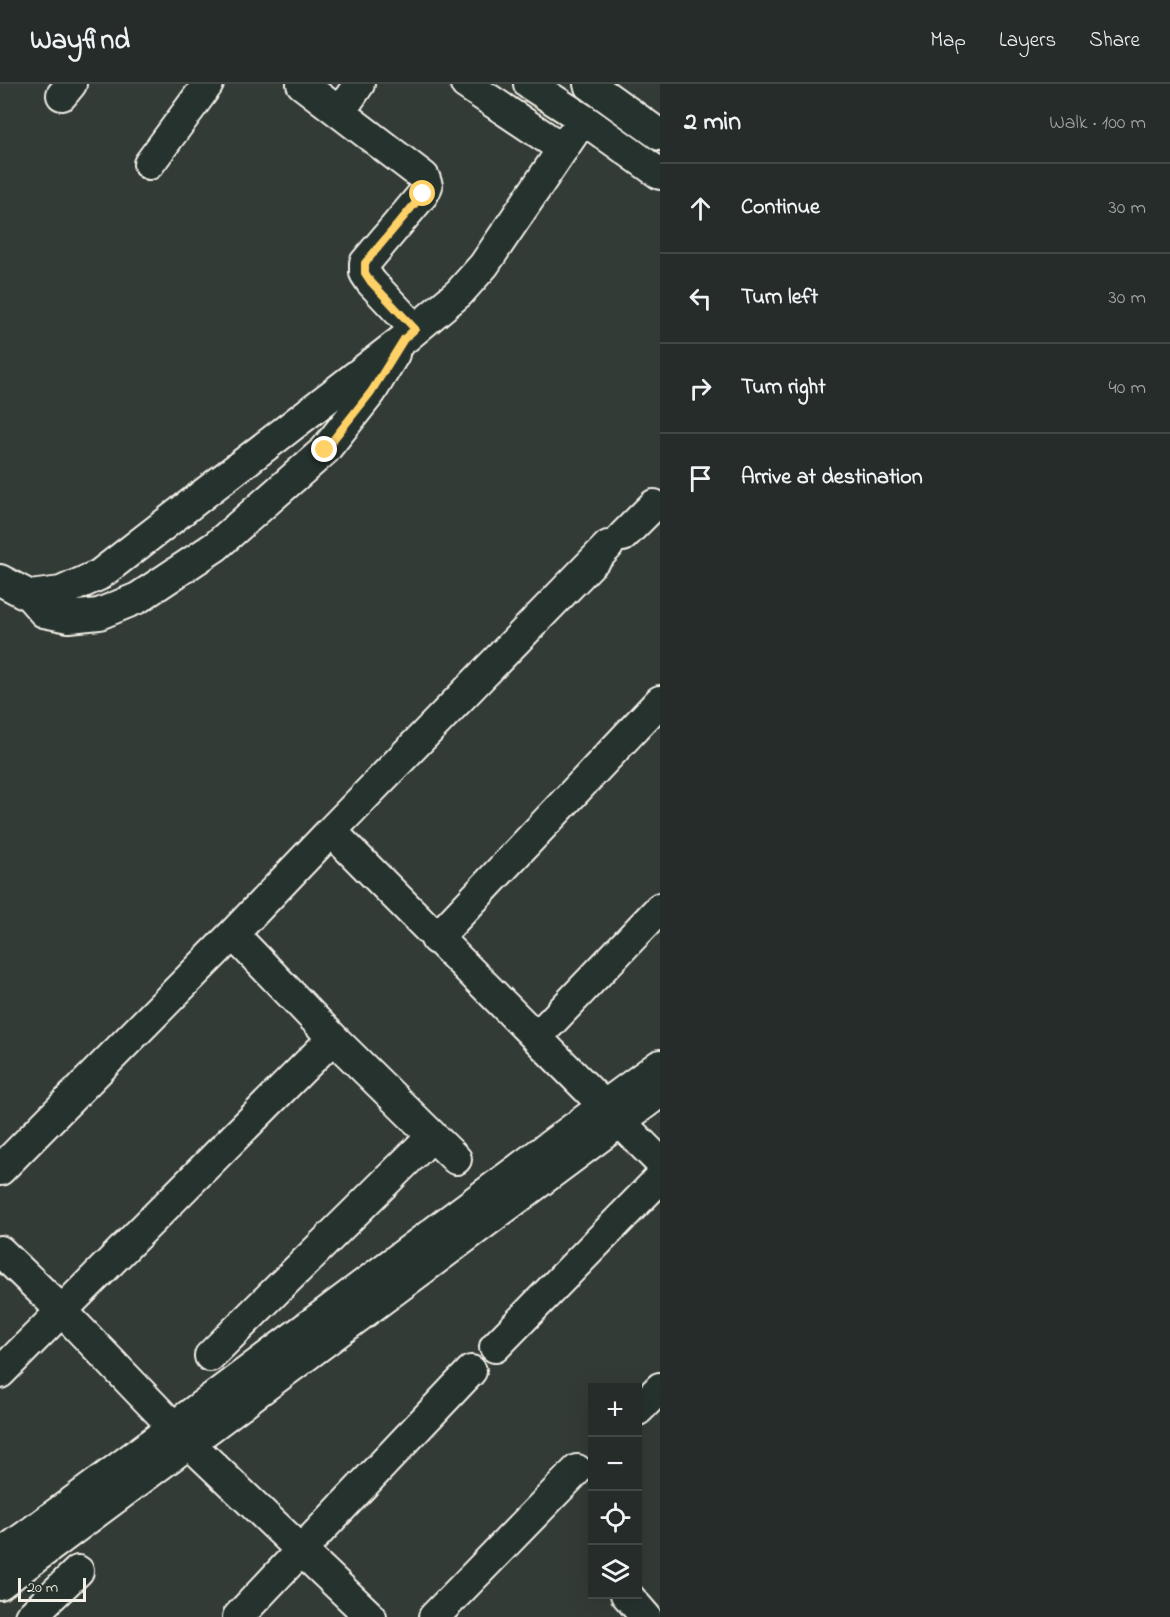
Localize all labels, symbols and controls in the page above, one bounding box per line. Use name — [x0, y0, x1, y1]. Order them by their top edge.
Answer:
text: Wayfind — [30, 21, 130, 62]
text: Map — [930, 26, 966, 56]
text: Layers — [999, 26, 1056, 56]
text: Share — [1089, 26, 1140, 56]
text: 2 min — [684, 104, 741, 142]
text: Walk · 100 m — [1049, 109, 1146, 138]
route start — [409, 180, 435, 206]
icon: ahead — [684, 192, 717, 225]
text: Continue — [741, 192, 820, 224]
text: 30 m — [1109, 194, 1146, 223]
icon: left — [684, 282, 717, 315]
text: Turn left — [741, 282, 818, 314]
text: 30 m — [1109, 284, 1146, 313]
icon: right — [684, 372, 717, 405]
text: Turn right — [741, 372, 826, 404]
text: 40 m — [1109, 374, 1146, 403]
route end — [311, 436, 337, 462]
icon: arrive — [684, 462, 717, 495]
text: Arrive at destination — [741, 462, 923, 494]
map controls — [588, 1383, 642, 1599]
button: + — [588, 1383, 642, 1437]
button: − — [588, 1437, 642, 1491]
button: locate — [588, 1491, 642, 1545]
button: layers — [588, 1545, 642, 1599]
scale bar — [18, 1575, 86, 1602]
text: 20 m — [27, 1576, 58, 1600]

